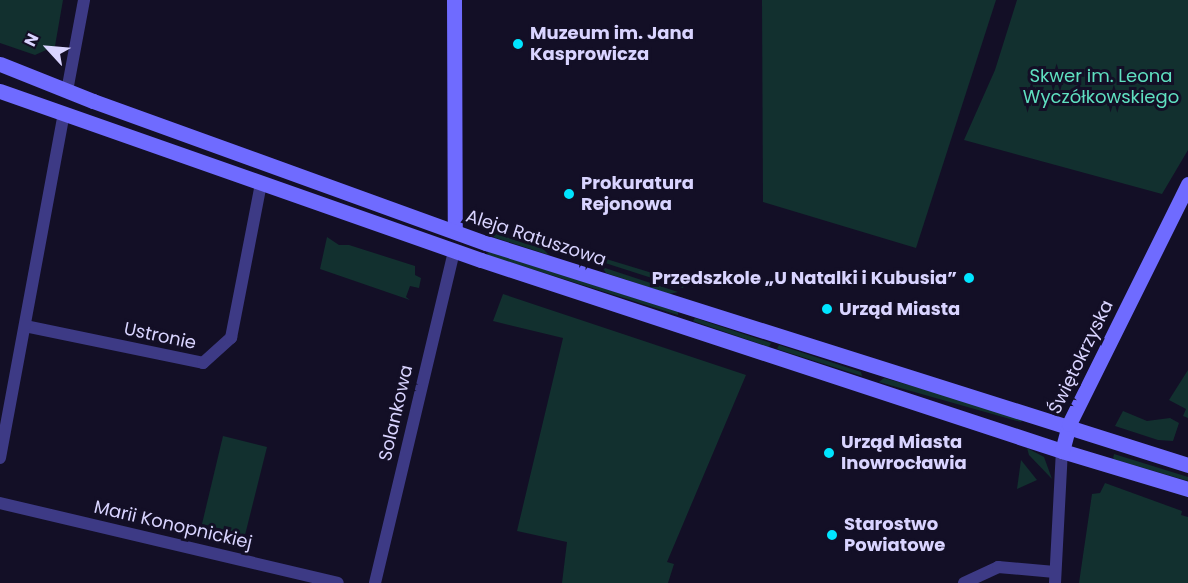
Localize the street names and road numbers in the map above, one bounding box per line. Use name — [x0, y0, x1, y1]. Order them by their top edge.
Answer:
street label: Aleja Ratuszowa — [463, 205, 609, 271]
street label: Świętokrzyska — [1044, 296, 1118, 418]
street label: Ustronie — [122, 318, 198, 354]
street label: Solankowa — [374, 363, 418, 463]
street label: Marii Konopnickiej — [92, 496, 254, 554]

